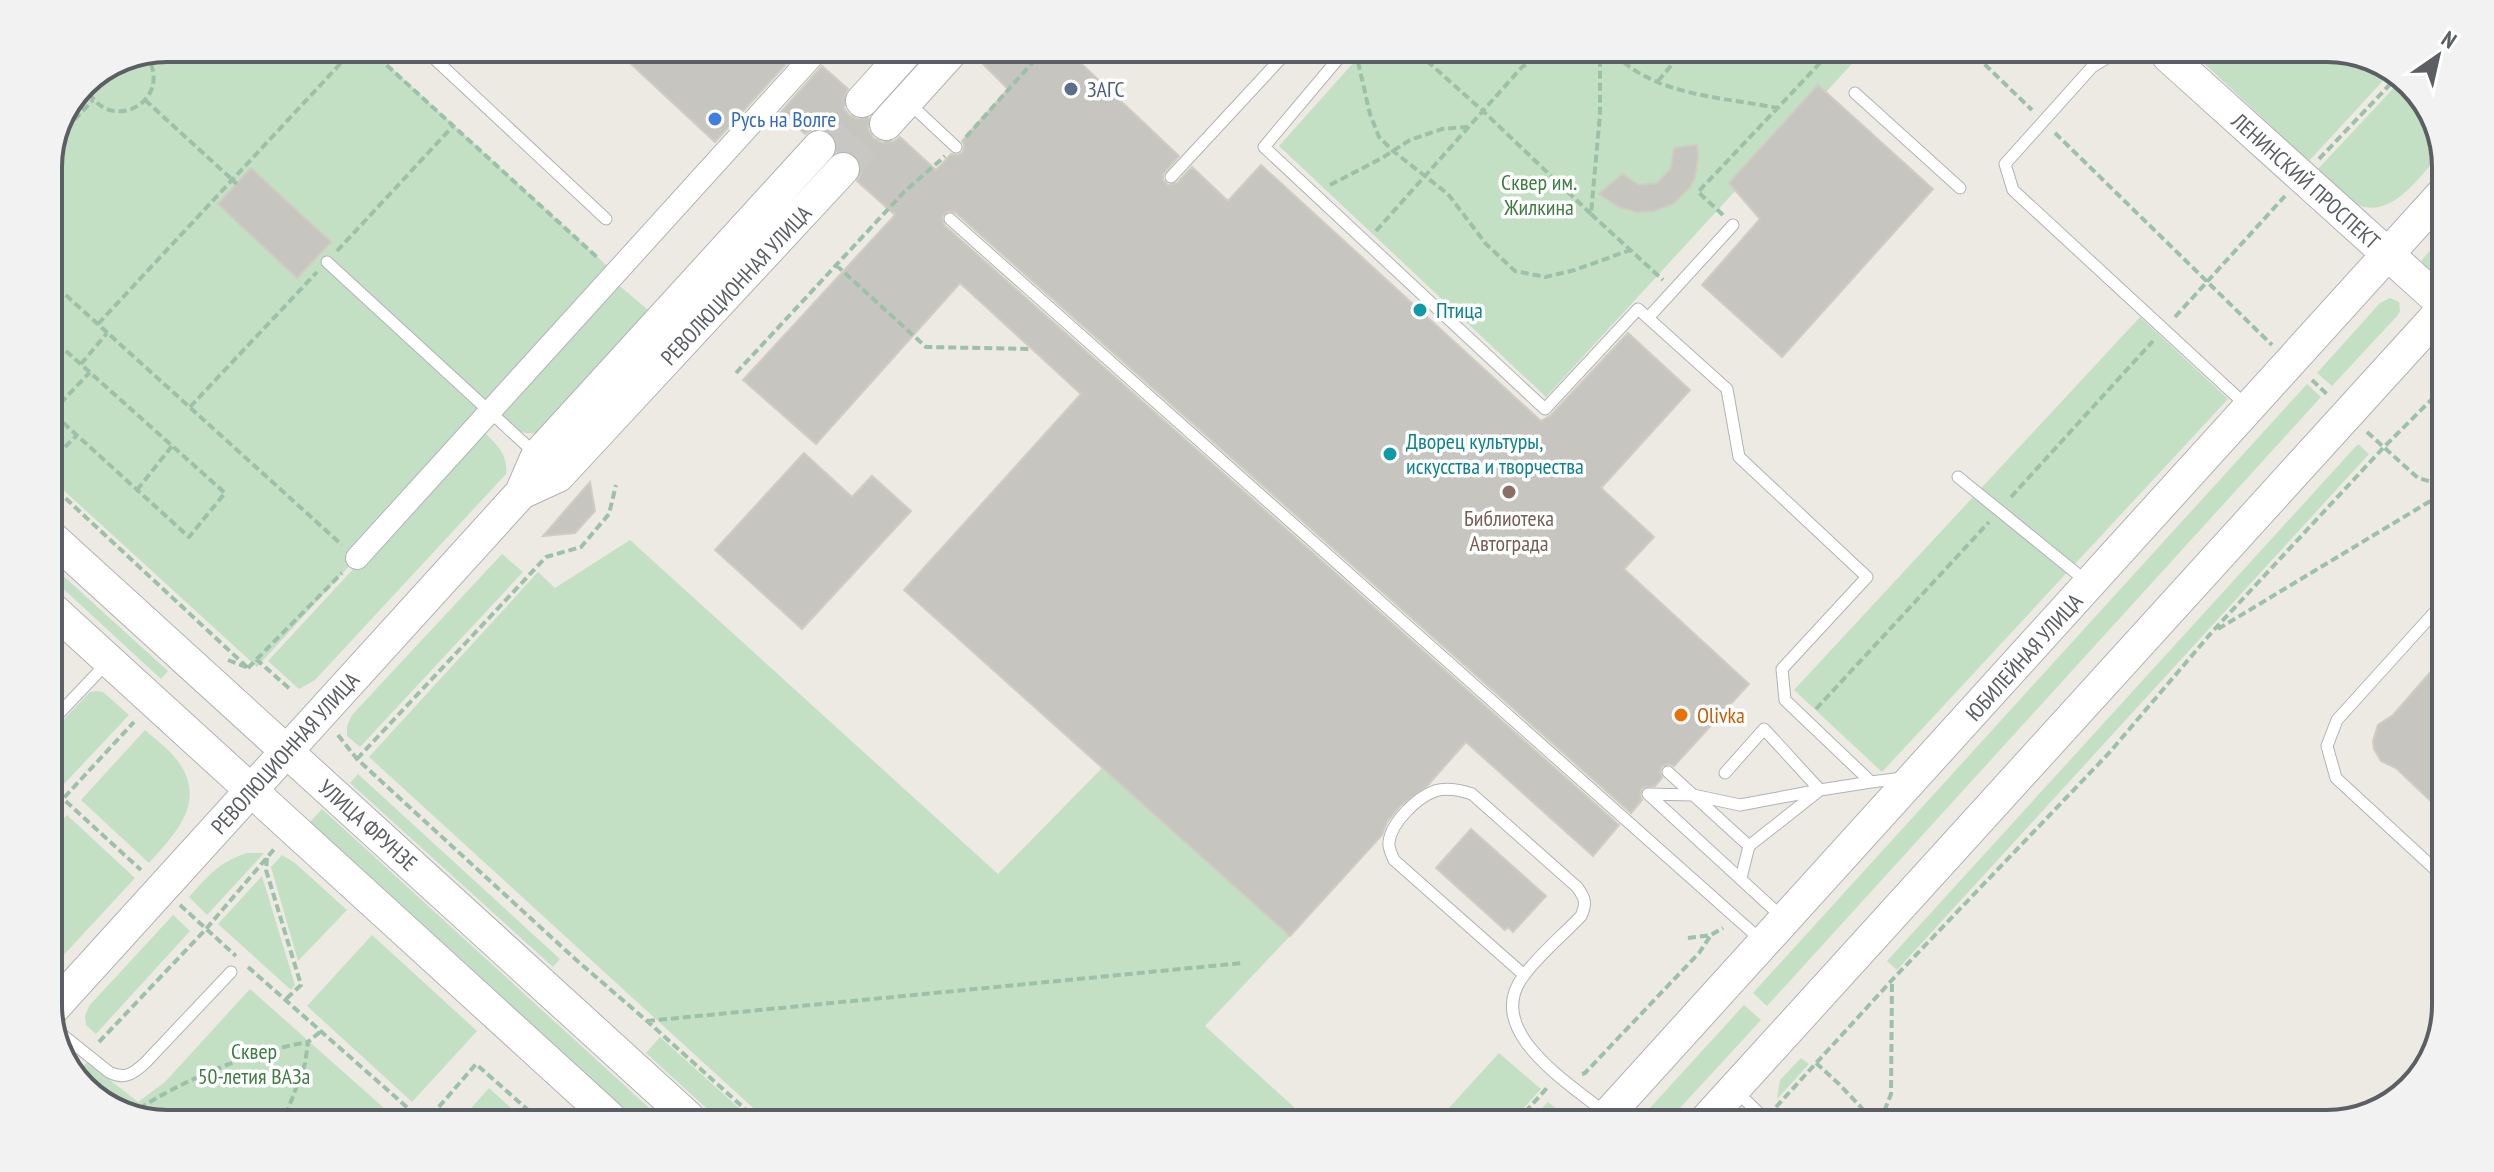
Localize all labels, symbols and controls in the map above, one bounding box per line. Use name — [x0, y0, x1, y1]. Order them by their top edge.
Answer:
north arrow — [2398, 16, 2478, 96]
text: N — [2436, 24, 2462, 54]
place label: ЗАГС — [1087, 75, 1125, 103]
marker: ЗАГС — [1062, 80, 1080, 98]
place label: Русь на Волге — [731, 105, 836, 133]
street label: ЛЕНИНСКИЙ ПРОСПЕКТ — [2225, 106, 2386, 255]
marker: Русь на Волге — [706, 110, 724, 128]
park label: Сквер им. Жилкина — [1501, 168, 1577, 221]
street label: РЕВОЛЮЦИОННАЯ УЛИЦА — [655, 199, 818, 371]
place label: Птица — [1436, 296, 1483, 324]
marker: Птица — [1411, 301, 1429, 319]
place label: Дворец культуры, искусства и творчества — [1406, 427, 1584, 480]
marker: Дворец культуры, искусства и творчества — [1381, 445, 1399, 463]
marker: Библиотека Автограда — [1500, 483, 1518, 501]
place label: Библиотека Автограда — [1464, 504, 1554, 557]
street label: ЮБИЛЕЙНАЯ УЛИЦА — [1959, 587, 2089, 726]
street label: РЕВОЛЮЦИОННАЯ УЛИЦА — [205, 666, 366, 840]
place label: Olivka — [1697, 701, 1745, 729]
marker: Olivka — [1672, 706, 1690, 724]
street label: УЛИЦА ФРУНЗЕ — [313, 773, 423, 877]
park label: Сквер 50-летия ВАЗа — [198, 1037, 310, 1090]

